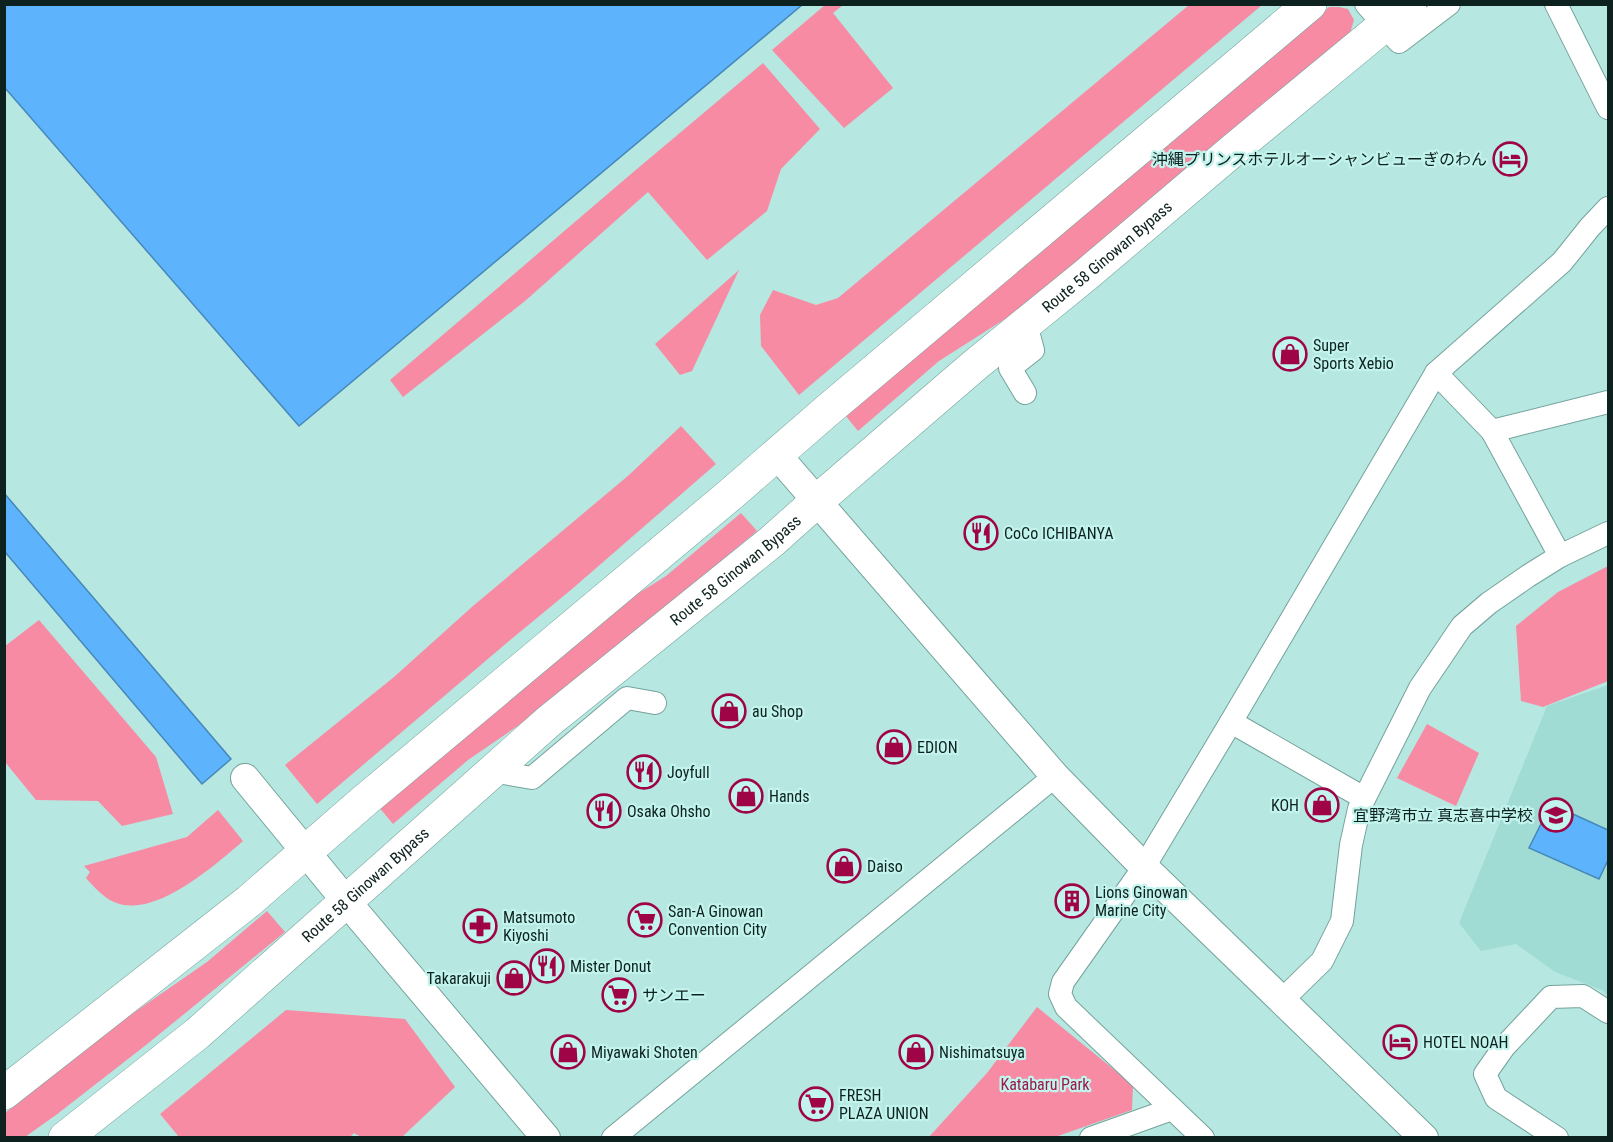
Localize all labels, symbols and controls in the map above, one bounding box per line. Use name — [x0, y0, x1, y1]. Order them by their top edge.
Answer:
hotel icon: 沖縄プリンスホテルオーシャンビューぎのわん — [1492, 141, 1528, 177]
place label: 沖縄プリンスホテルオーシャンビューぎのわん — [1152, 150, 1487, 169]
street label: Route 58 Ginowan Bypass — [1038, 197, 1176, 316]
shop icon: Super Sports Xebio — [1272, 336, 1308, 372]
place label: Super Sports Xebio — [1313, 336, 1394, 373]
street label: Route 58 Ginowan Bypass — [666, 511, 805, 629]
restaurant icon: CoCo ICHIBANYA — [963, 515, 999, 551]
place label: CoCo ICHIBANYA — [1004, 524, 1113, 543]
shop icon: au Shop — [711, 693, 747, 729]
place label: au Shop — [752, 702, 803, 721]
shop icon: EDION — [876, 729, 912, 765]
place label: EDION — [917, 738, 958, 757]
restaurant icon: Joyfull — [626, 754, 662, 790]
place label: Joyfull — [667, 763, 710, 782]
shop icon: Hands — [728, 778, 764, 814]
place label: Hands — [769, 787, 810, 806]
shop icon: KOH — [1304, 787, 1340, 823]
restaurant icon: Osaka Ohsho — [586, 793, 622, 829]
place label: KOH — [1271, 796, 1299, 815]
school or university icon: 宜野湾市立 真志喜中学校 — [1538, 797, 1574, 833]
place label: Osaka Ohsho — [627, 802, 711, 821]
place label: 宜野湾市立 真志喜中学校 — [1353, 806, 1533, 825]
street label: Route 58 Ginowan Bypass — [298, 823, 433, 946]
shop icon: Daiso — [826, 848, 862, 884]
place label: Daiso — [867, 857, 903, 876]
building icon: Lions Ginowan Marine City — [1054, 883, 1090, 919]
place label: Lions Ginowan Marine City — [1095, 883, 1188, 920]
supermarket icon: San-A Ginowan Convention City — [627, 902, 663, 938]
place label: San-A Ginowan Convention City — [668, 902, 767, 939]
pharmacy icon: Matsumoto Kiyoshi — [462, 908, 498, 944]
place label: Matsumoto Kiyoshi — [503, 908, 575, 945]
restaurant icon: Mister Donut — [529, 948, 565, 984]
place label: Mister Donut — [570, 957, 651, 976]
shop icon: Takarakuji — [496, 960, 532, 996]
place label: Takarakuji — [427, 969, 491, 988]
supermarket icon: サンエー — [601, 977, 637, 1013]
place label: サンエー — [642, 986, 706, 1005]
hotel icon: HOTEL NOAH — [1382, 1024, 1418, 1060]
place label: HOTEL NOAH — [1423, 1033, 1508, 1052]
shop icon: Miyawaki Shoten — [550, 1034, 586, 1070]
shop icon: Nishimatsuya — [898, 1034, 934, 1070]
place label: Miyawaki Shoten — [591, 1043, 698, 1062]
place label: Nishimatsuya — [939, 1043, 1025, 1062]
park label: Katabaru Park — [1000, 1075, 1090, 1094]
supermarket icon: FRESH PLAZA UNION — [798, 1086, 834, 1122]
place label: FRESH PLAZA UNION — [839, 1086, 929, 1123]

